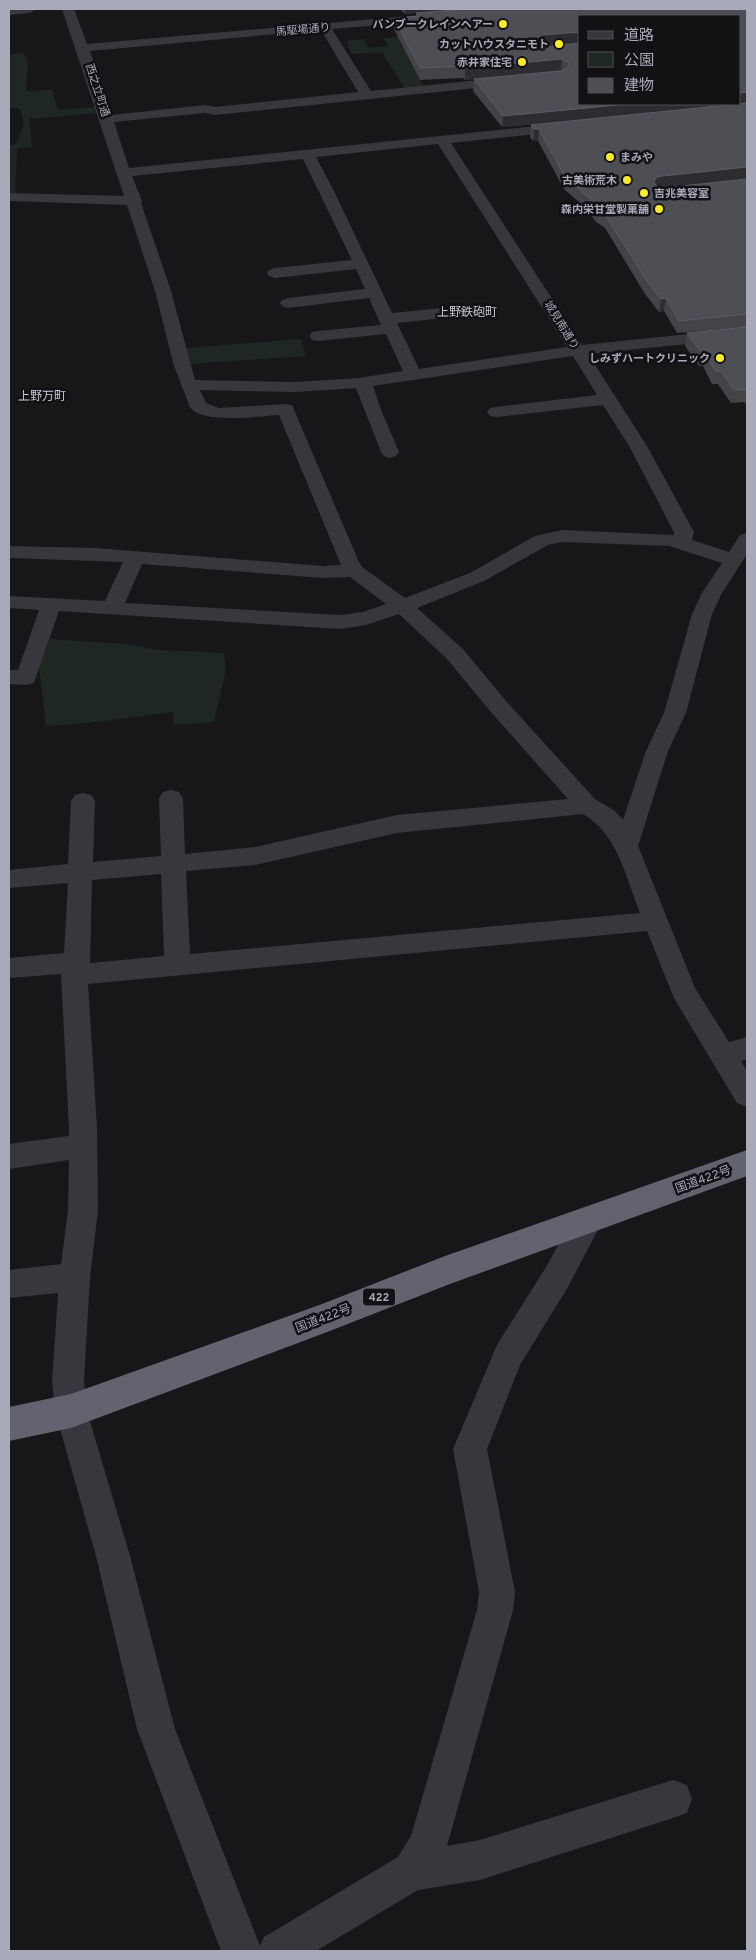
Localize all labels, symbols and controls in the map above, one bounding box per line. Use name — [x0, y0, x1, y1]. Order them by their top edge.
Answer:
legend — [578, 15, 741, 105]
place label: バンブークレインヘアー — [372, 18, 493, 32]
marker: バンブークレインヘアー — [497, 18, 509, 30]
street label: 馬駆場通り — [275, 21, 331, 39]
text: 道路 — [624, 27, 654, 46]
place label: カットハウスタニモト — [439, 38, 549, 52]
marker: カットハウスタニモト — [553, 38, 565, 50]
text: 公園 — [624, 52, 654, 71]
place label: 赤井家住宅 — [457, 56, 512, 70]
marker: 赤井家住宅 — [516, 56, 528, 68]
street label: 西之立町通 — [82, 62, 112, 119]
text: 建物 — [624, 77, 654, 96]
marker: まみや — [604, 151, 616, 163]
place label: まみや — [620, 151, 653, 165]
place label: 古美術荒木 — [562, 174, 617, 188]
marker: 古美術荒木 — [621, 174, 633, 186]
marker: 吉兆美容室 — [638, 187, 650, 199]
place label: 吉兆美容室 — [654, 187, 709, 201]
place label: 森内栄甘堂製菓舗 — [561, 203, 649, 217]
marker: 森内栄甘堂製菓舗 — [653, 203, 665, 215]
street label: 城見南通り — [541, 298, 582, 353]
district label: 上野鉄砲町 — [437, 305, 497, 321]
place label: しみずハートクリニック — [589, 352, 710, 366]
marker: しみずハートクリニック — [714, 352, 726, 364]
district label: 上野万町 — [18, 389, 66, 405]
street label: 国道422号 — [673, 1162, 733, 1197]
road number: 422 — [363, 1288, 395, 1305]
street label: 国道422号 — [293, 1301, 353, 1337]

